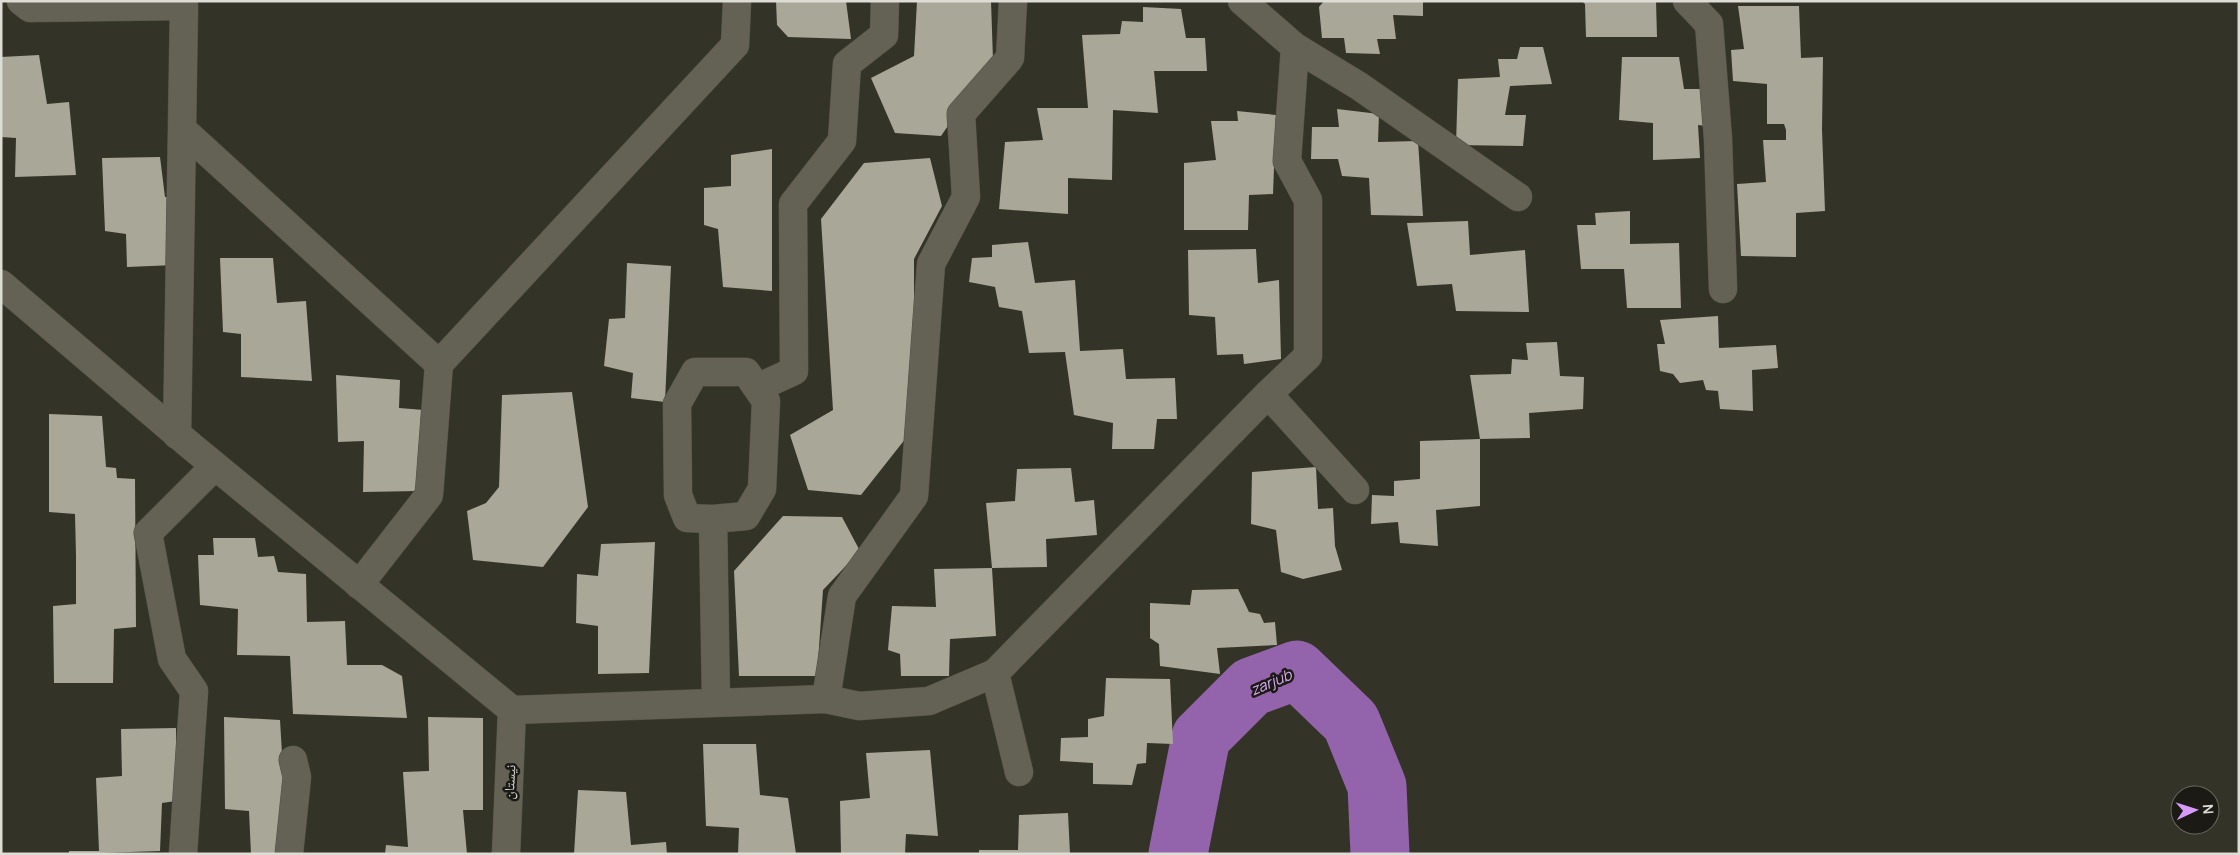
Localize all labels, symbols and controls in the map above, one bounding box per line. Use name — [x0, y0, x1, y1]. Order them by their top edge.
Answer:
water label: zarjub — [1247, 664, 1296, 700]
street label: نیستان — [499, 764, 519, 800]
north arrow — [2170, 785, 2220, 835]
text: N — [2199, 803, 2218, 815]

